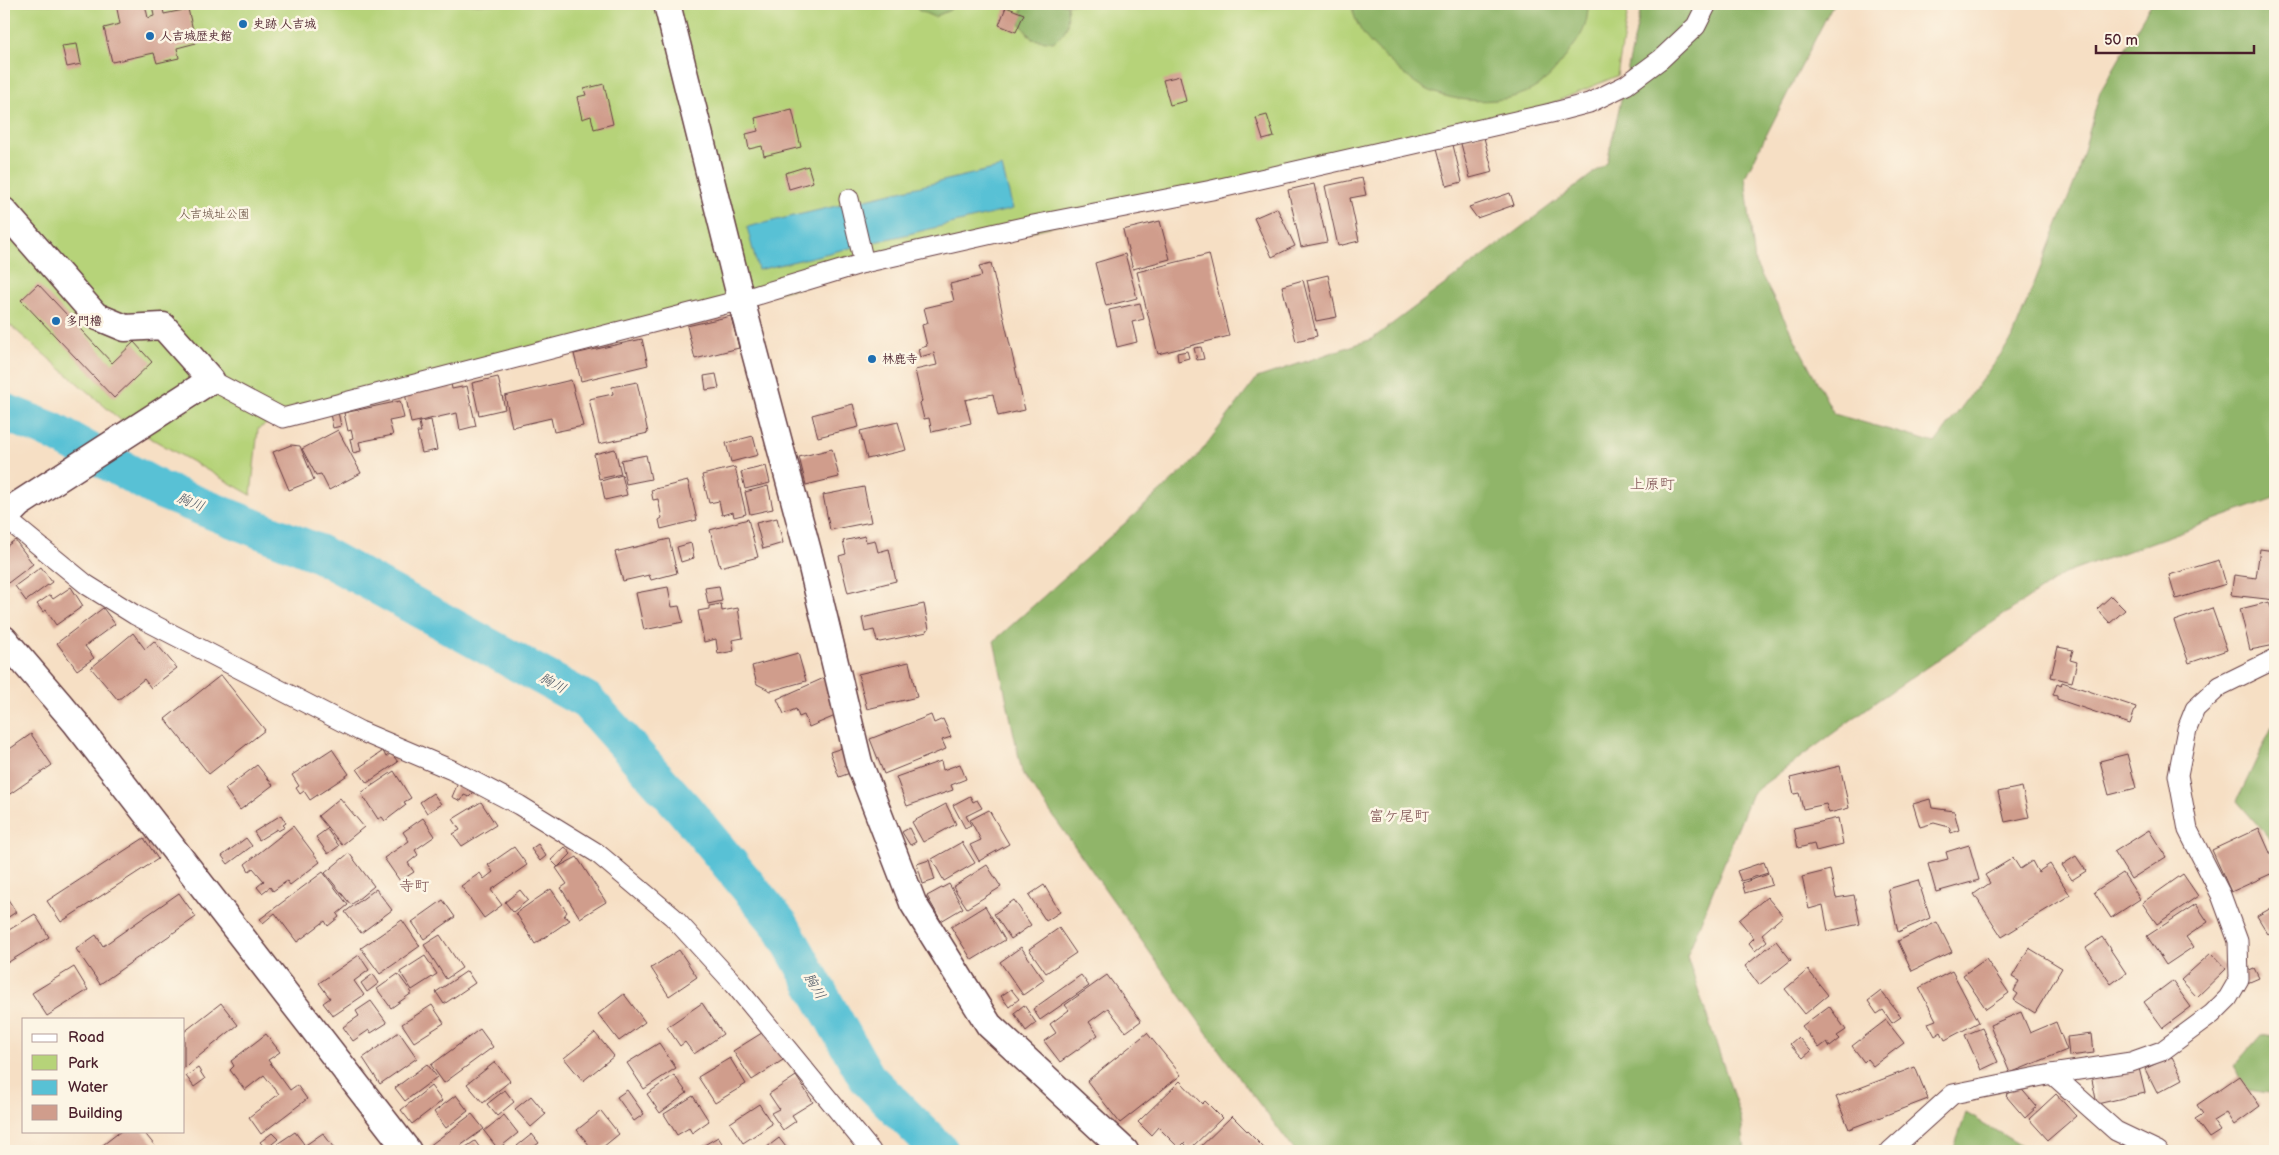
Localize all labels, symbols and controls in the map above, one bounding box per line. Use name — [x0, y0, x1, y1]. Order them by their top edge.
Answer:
place label: 史跡 人吉城 — [253, 17, 316, 32]
marker: 史跡 人吉城 — [237, 18, 249, 30]
scale bar — [2096, 22, 2254, 54]
place label: 人吉城歴史館 — [160, 29, 232, 44]
marker: 人吉城歴史館 — [144, 30, 156, 42]
text: 50 m — [2104, 31, 2138, 50]
park label: 人吉城址公園 — [178, 207, 250, 222]
place label: 多門櫓 — [66, 314, 102, 329]
marker: 多門櫓 — [50, 315, 62, 327]
place label: 林鹿寺 — [882, 352, 918, 367]
marker: 林鹿寺 — [866, 353, 878, 365]
district label: 上原町 — [1629, 475, 1675, 494]
water label: 胸川 — [175, 489, 207, 515]
water label: 胸川 — [537, 669, 569, 697]
district label: 富ケ尾町 — [1369, 807, 1430, 826]
district label: 寺町 — [399, 877, 430, 896]
water label: 胸川 — [801, 970, 829, 1002]
legend — [22, 1018, 185, 1132]
text: Road — [68, 1028, 104, 1047]
text: Park — [68, 1054, 99, 1073]
text: Water — [68, 1078, 108, 1097]
text: Building — [68, 1104, 123, 1123]

